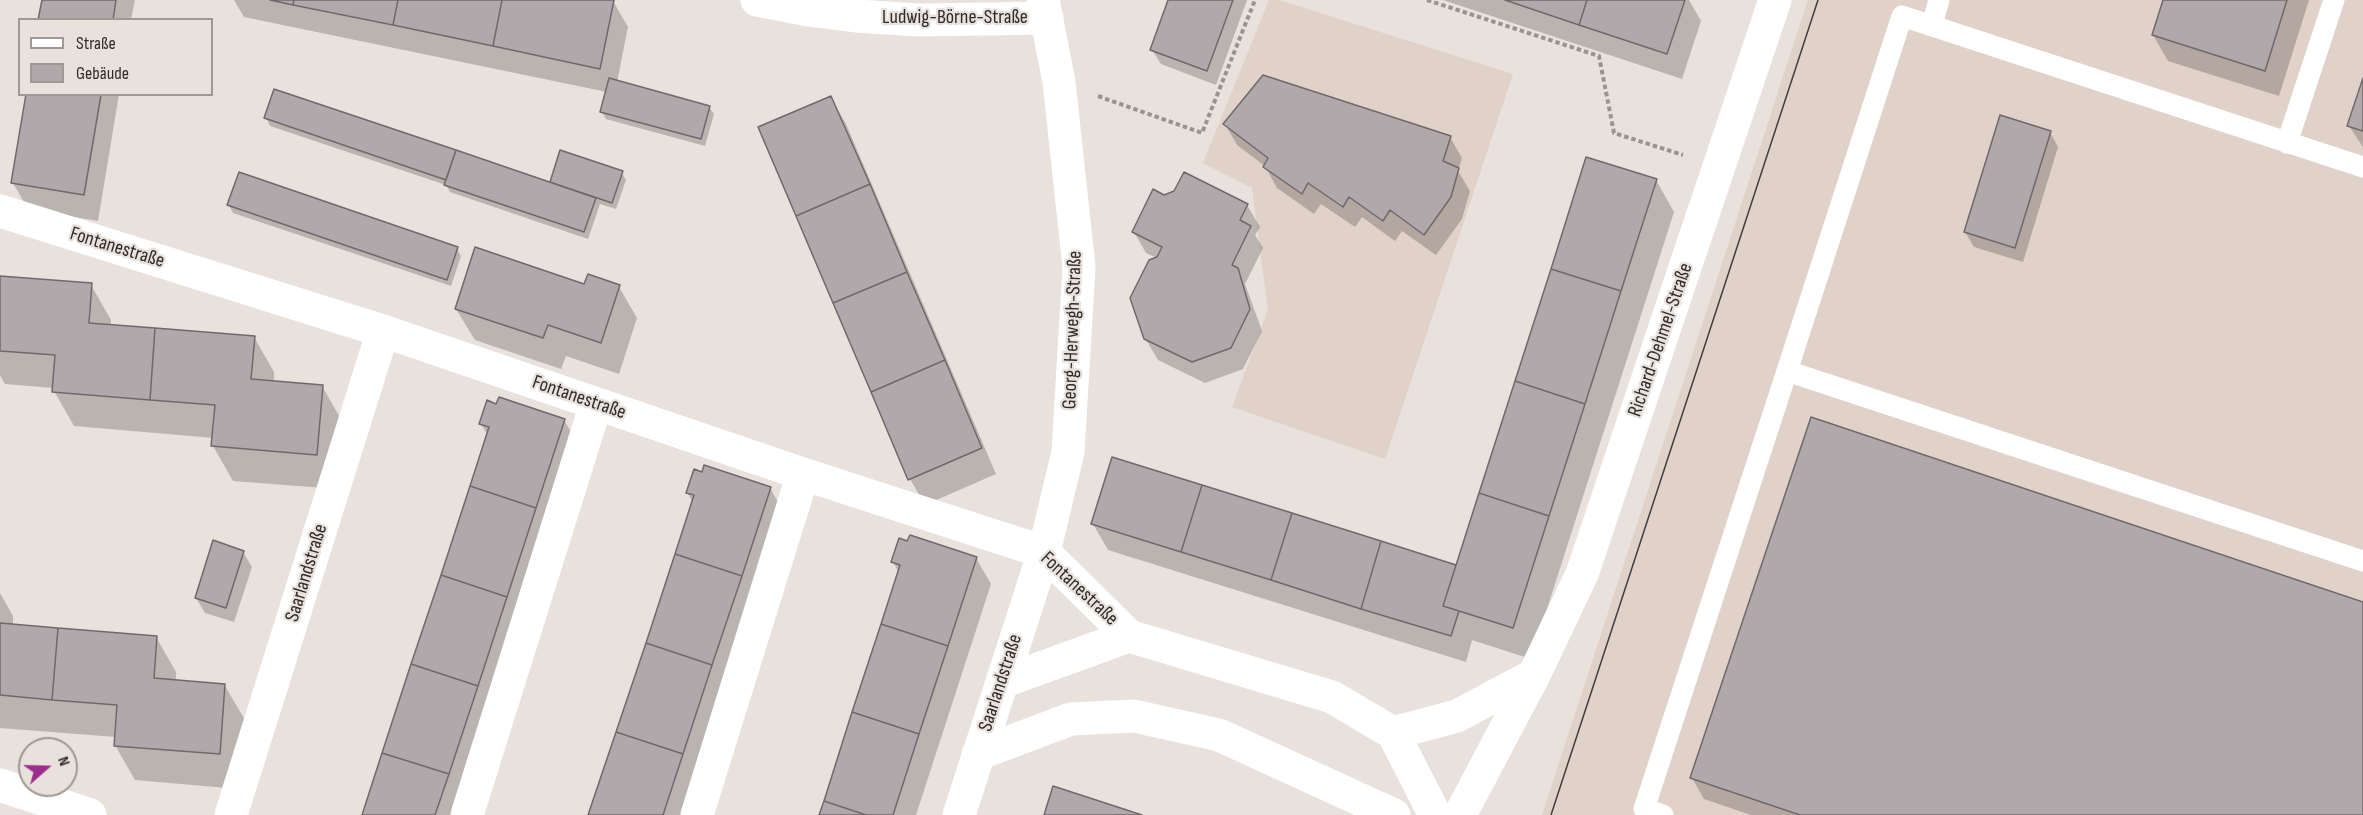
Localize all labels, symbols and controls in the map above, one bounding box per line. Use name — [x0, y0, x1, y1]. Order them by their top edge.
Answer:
street label: Ludwig-Börne-Straße — [882, 6, 1028, 30]
legend — [18, 18, 213, 96]
text: Straße — [76, 33, 116, 54]
text: Gebäude — [76, 63, 129, 84]
street label: Fontanestraße — [67, 222, 167, 274]
street label: Georg-Herwegh-Straße — [1058, 250, 1088, 410]
street label: Richard-Dehmel-Straße — [1623, 260, 1699, 420]
street label: Fontanestraße — [529, 371, 629, 425]
street label: Saarlandstraße — [281, 521, 333, 625]
street label: Fontanestraße — [1035, 547, 1123, 631]
street label: Saarlandstraße — [974, 631, 1028, 735]
north arrow — [18, 737, 78, 797]
text: N — [53, 754, 74, 769]

